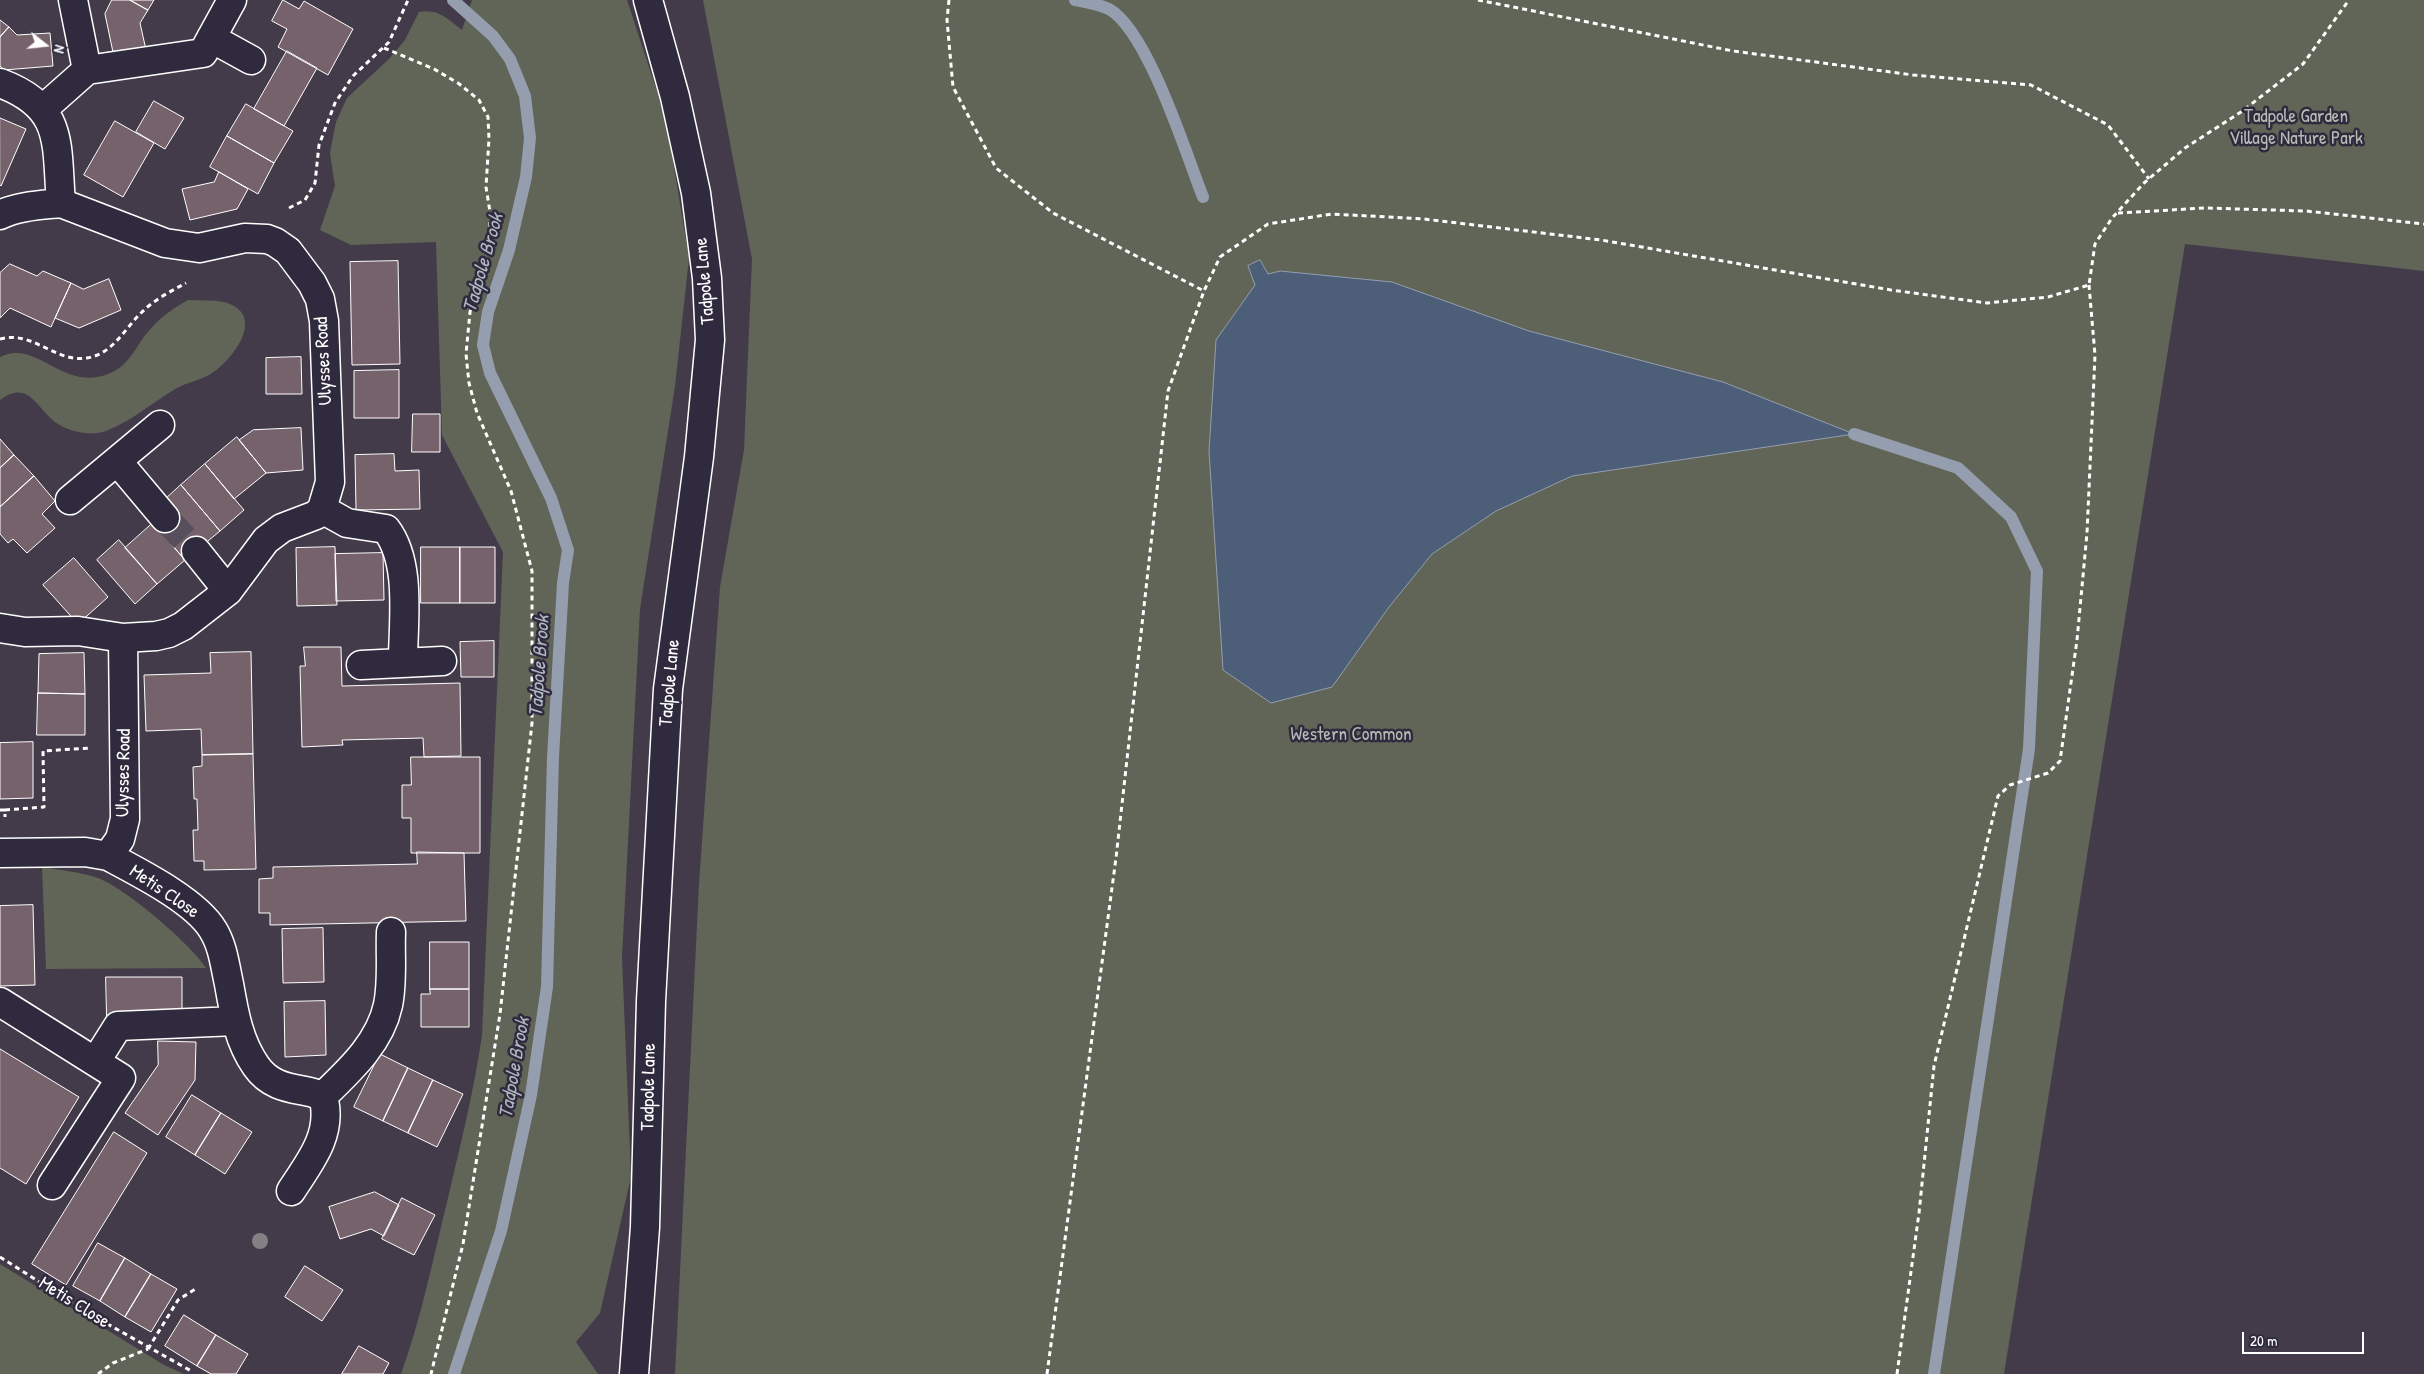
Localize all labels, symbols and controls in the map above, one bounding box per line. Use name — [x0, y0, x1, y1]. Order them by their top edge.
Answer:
north arrow — [20, 20, 70, 70]
text: N — [50, 43, 70, 55]
park label: Tadpole Garden Village Nature Park — [2229, 106, 2363, 150]
water label: Tadpole Brook — [458, 211, 510, 315]
street label: Tadpole Lane — [690, 237, 720, 325]
street label: Ulysses Road — [310, 316, 338, 406]
water label: Tadpole Brook — [524, 614, 556, 718]
street label: Tadpole Lane — [655, 639, 685, 727]
park label: Western Common — [1290, 724, 1412, 746]
street label: Ulysses Road — [112, 729, 136, 817]
street label: Metis Close — [125, 860, 203, 924]
water label: Tadpole Brook — [494, 1016, 536, 1120]
street label: Tadpole Lane — [637, 1043, 661, 1131]
street label: Metis Close — [34, 1272, 114, 1334]
scale bar — [2244, 1322, 2366, 1354]
text: 20 m — [2250, 1330, 2277, 1351]

